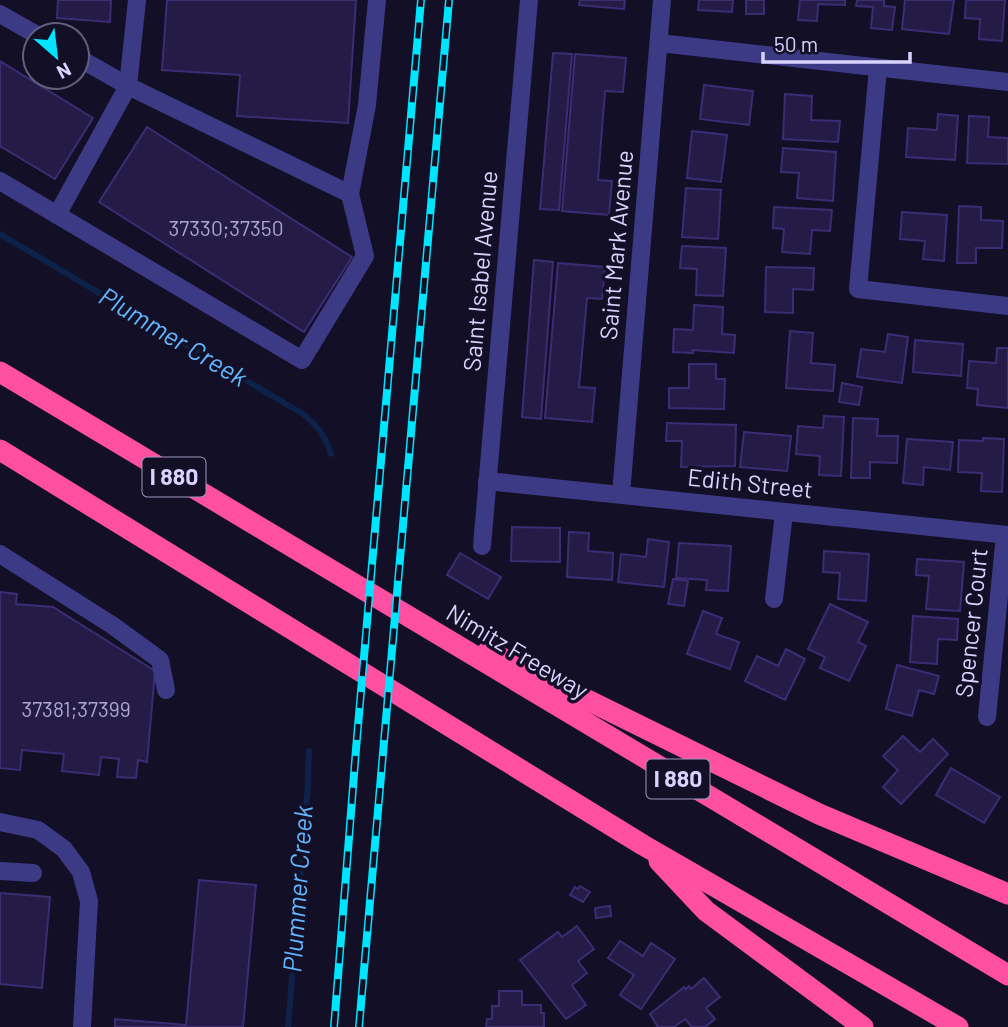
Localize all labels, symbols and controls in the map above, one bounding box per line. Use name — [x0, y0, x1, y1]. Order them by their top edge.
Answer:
north arrow — [21, 21, 91, 91]
scale bar — [763, 21, 910, 65]
text: 50 m — [774, 31, 818, 56]
text: N — [53, 58, 75, 85]
street label: Saint Mark Avenue — [593, 149, 638, 341]
street label: Saint Isabel Avenue — [456, 169, 503, 372]
house number: 37330;37350 — [169, 215, 284, 240]
water label: Plummer Creek — [94, 279, 254, 392]
road number: I 880 — [142, 457, 206, 496]
street label: Edith Street — [686, 462, 814, 504]
street label: Spencer Court — [948, 547, 993, 699]
street label: Nimitz Freeway — [442, 597, 594, 704]
house number: 37381;37399 — [21, 696, 131, 721]
road number: I 880 — [646, 760, 710, 799]
water label: Plummer Creek — [275, 804, 318, 973]

